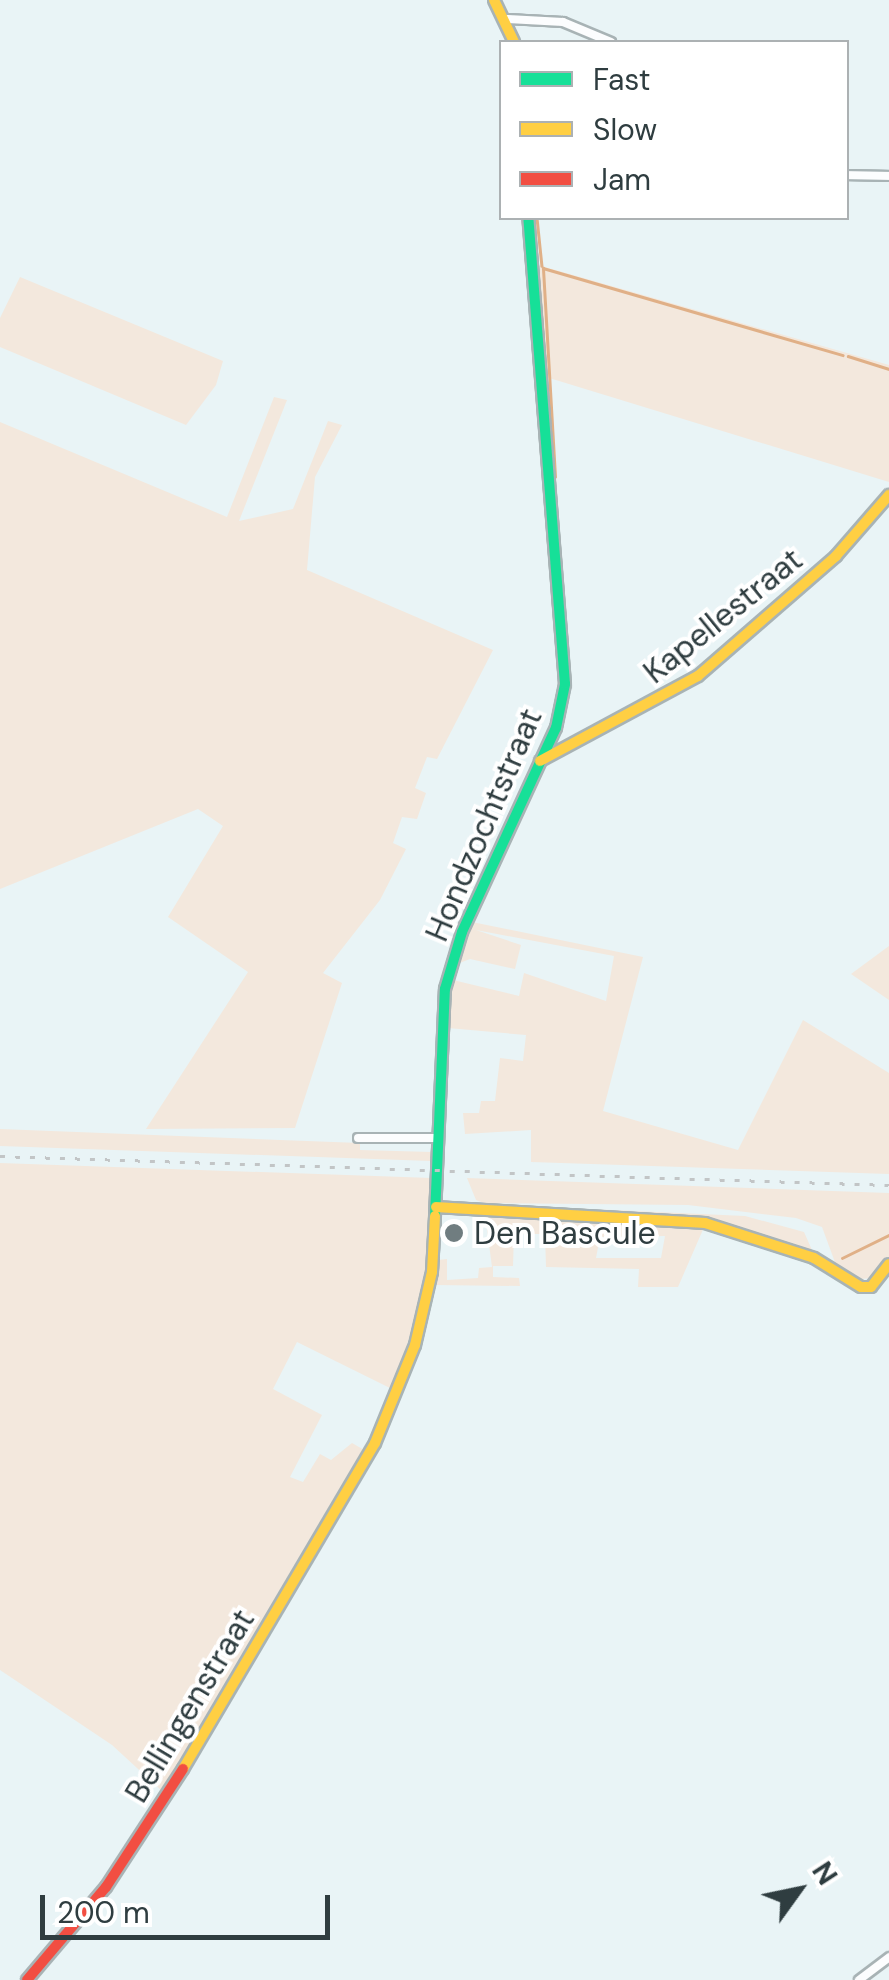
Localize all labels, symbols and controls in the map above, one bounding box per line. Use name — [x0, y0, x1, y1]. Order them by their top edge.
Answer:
legend — [499, 40, 849, 220]
text: Fast — [593, 60, 651, 99]
text: Slow — [593, 110, 657, 149]
text: Jam — [593, 160, 651, 199]
street label: Kapellestraat — [636, 540, 810, 692]
street label: Hondzochtstraat — [418, 703, 550, 947]
place label: Den Bascule — [474, 1214, 656, 1252]
marker: Den Bascule — [443, 1222, 465, 1244]
street label: Bellingenstraat — [117, 1603, 263, 1809]
north arrow — [749, 1840, 849, 1940]
text: N — [803, 1855, 846, 1892]
scale bar — [45, 1875, 335, 1937]
text: 200 m — [57, 1893, 150, 1932]

